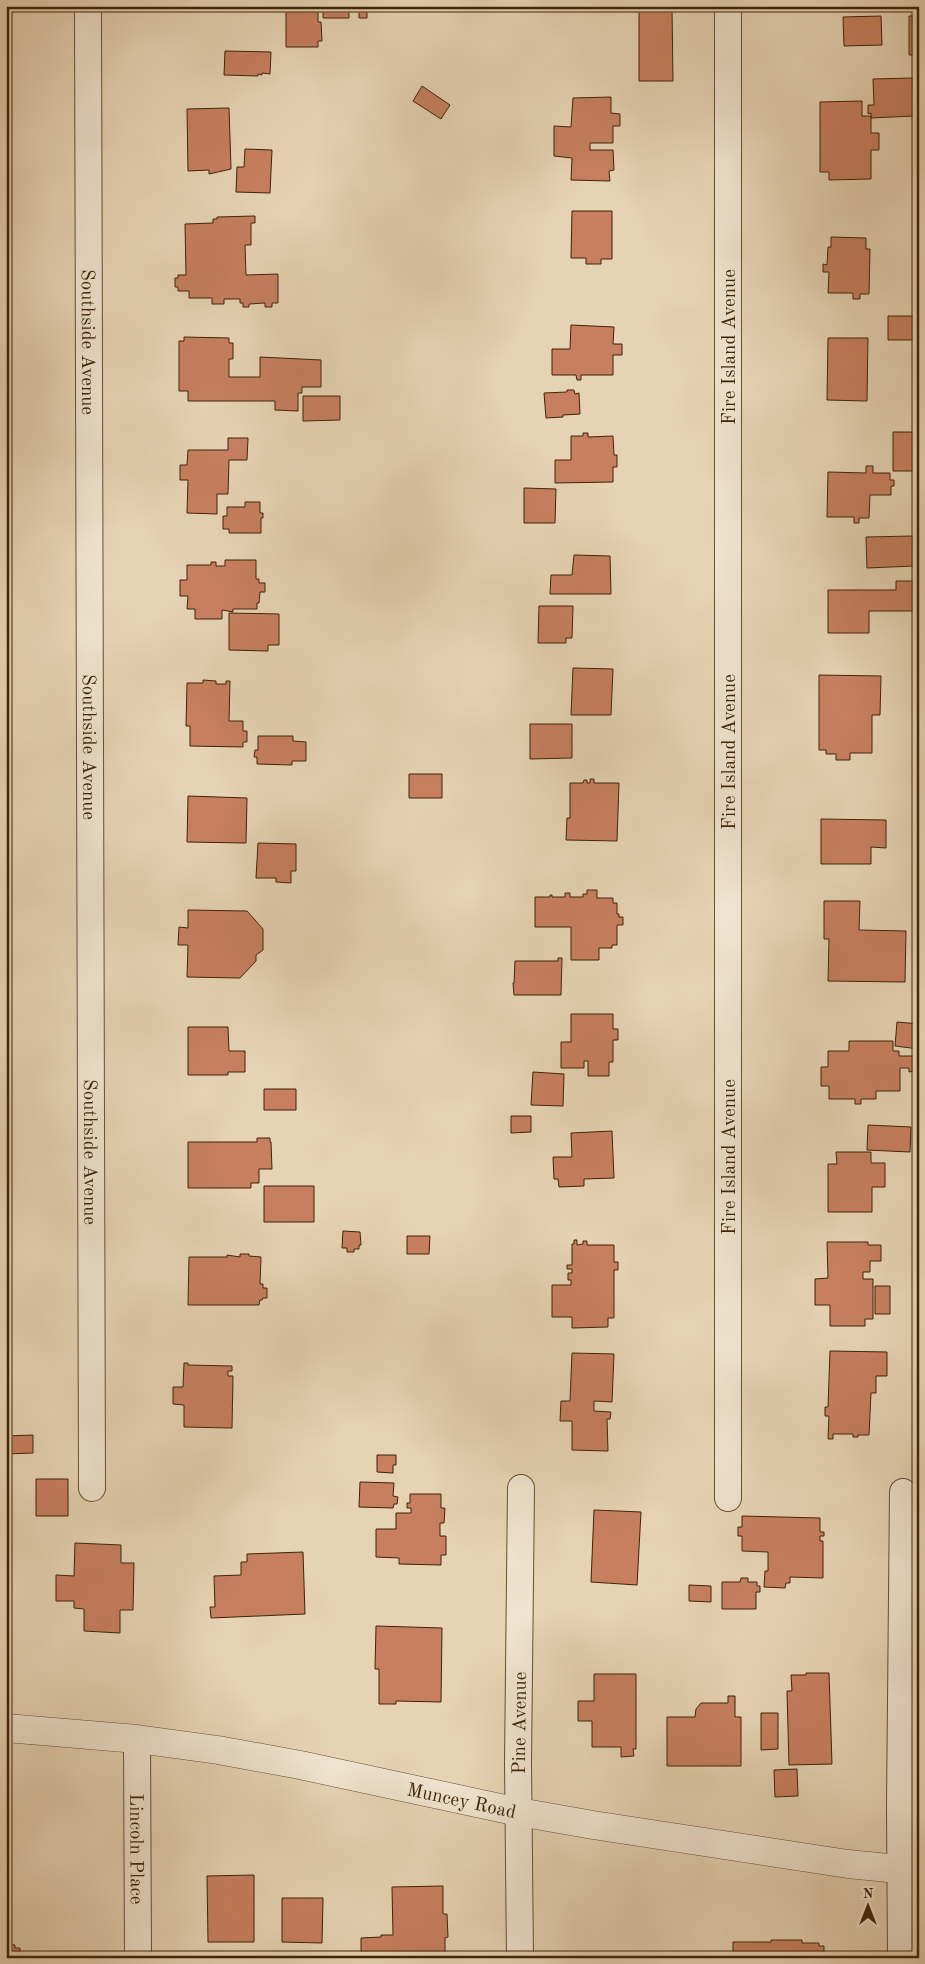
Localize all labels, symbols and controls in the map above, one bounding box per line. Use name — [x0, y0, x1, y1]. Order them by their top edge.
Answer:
street label: Southside Avenue — [77, 269, 96, 415]
street label: Fire Island Avenue — [721, 269, 740, 425]
street label: Southside Avenue — [78, 674, 97, 820]
street label: Fire Island Avenue — [721, 674, 740, 830]
street label: Southside Avenue — [79, 1079, 98, 1225]
street label: Fire Island Avenue — [721, 1079, 740, 1235]
street label: Pine Avenue — [511, 1672, 531, 1774]
street label: Muncey Road — [405, 1781, 518, 1823]
street label: Lincoln Place — [125, 1793, 145, 1905]
north arrow — [842, 1882, 892, 1932]
text: N — [863, 1887, 874, 1901]

